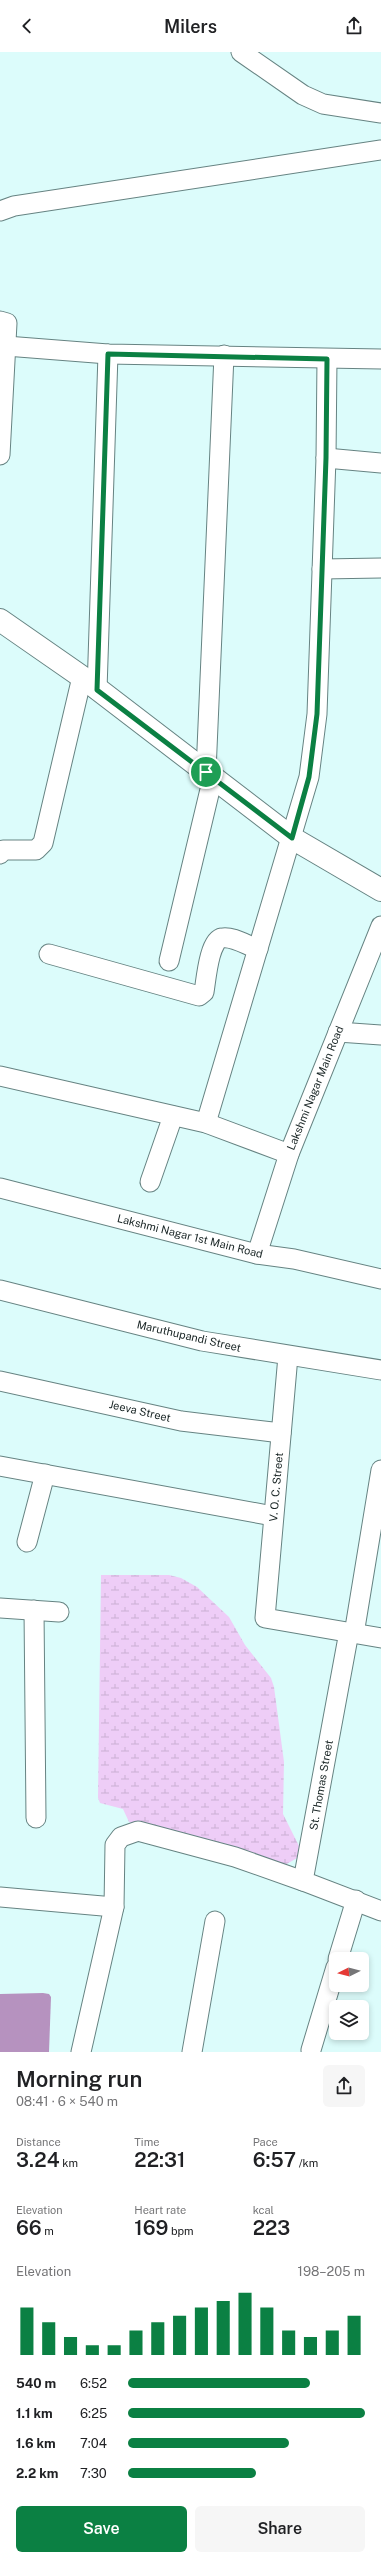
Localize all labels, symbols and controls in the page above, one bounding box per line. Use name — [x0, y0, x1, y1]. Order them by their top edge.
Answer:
icon: back — [16, 15, 38, 37]
icon: share — [343, 15, 365, 37]
text: Milers — [164, 16, 217, 37]
pin — [189, 755, 223, 789]
icon: arrive — [195, 761, 217, 783]
street label: Lakshmi Nagar Main Road — [285, 1024, 345, 1152]
street label: Lakshmi Nagar 1st Main Road — [116, 1212, 264, 1260]
street label: Maruthupandi Street — [136, 1318, 242, 1354]
street label: Jeeva Street — [108, 1398, 172, 1424]
street label: V. O. C. Street — [267, 1452, 285, 1522]
street label: St. Thomas Street — [307, 1739, 335, 1831]
north arrow — [329, 1952, 369, 1992]
map controls — [329, 1952, 369, 2040]
button: layers — [329, 2000, 369, 2040]
button: share — [323, 2065, 365, 2107]
text: Morning run — [16, 2066, 142, 2092]
text: 08:41 · 6 × 540 m — [16, 2094, 118, 2109]
text: Distance — [16, 2136, 61, 2148]
text: Time — [134, 2136, 159, 2148]
text: Pace — [253, 2136, 278, 2148]
text: 3.24 — [16, 2148, 60, 2172]
text: 22:31 — [134, 2148, 185, 2172]
text: 6:57 — [253, 2148, 296, 2172]
text: km — [60, 2157, 78, 2169]
text: /km — [296, 2157, 318, 2169]
text: Elevation — [16, 2204, 63, 2216]
text: Heart rate — [134, 2204, 186, 2216]
text: kcal — [253, 2204, 274, 2216]
text: 66 — [16, 2216, 42, 2240]
text: 169 — [134, 2216, 168, 2240]
text: 223 — [253, 2216, 290, 2240]
text: m — [42, 2225, 54, 2237]
text: bpm — [168, 2225, 194, 2237]
text: Elevation — [16, 2264, 71, 2279]
text: 198–205 m — [298, 2264, 365, 2279]
text: 540 m — [16, 2376, 56, 2391]
text: 6:52 — [80, 2376, 107, 2391]
text: 1.1 km — [16, 2406, 53, 2421]
text: 6:25 — [80, 2406, 107, 2421]
text: 1.6 km — [16, 2436, 56, 2451]
text: 7:04 — [80, 2436, 107, 2451]
text: 2.2 km — [16, 2466, 58, 2481]
text: 7:30 — [80, 2466, 107, 2481]
button: Save — [16, 2506, 187, 2552]
button: Share — [195, 2506, 365, 2552]

